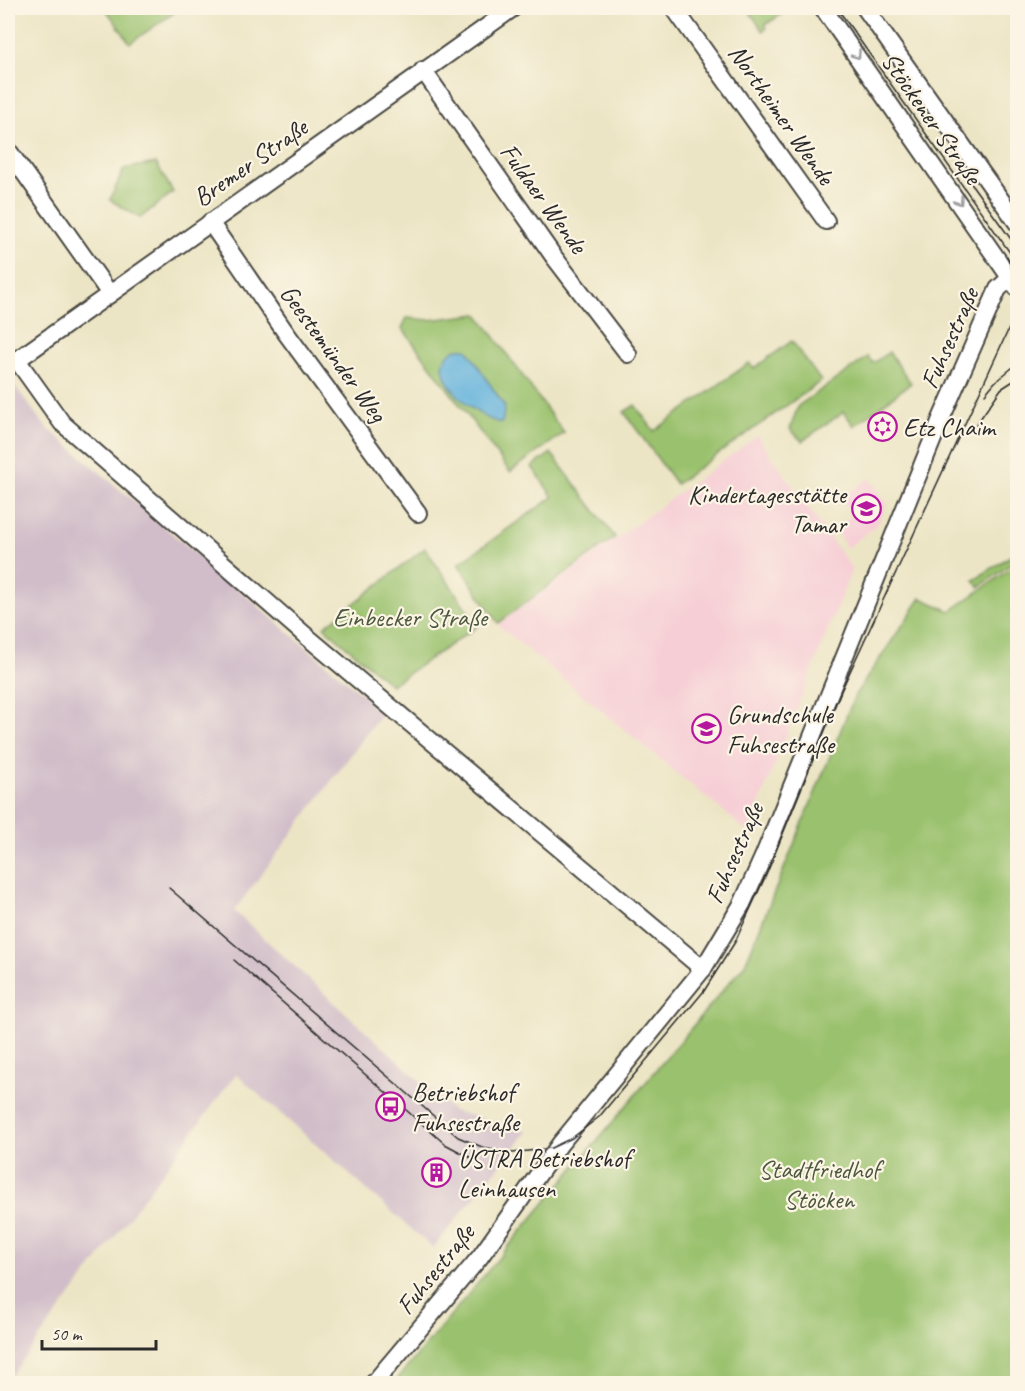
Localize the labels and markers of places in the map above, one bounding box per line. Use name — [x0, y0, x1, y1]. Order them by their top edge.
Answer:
synagogue icon: Etz Chaim — [866, 411, 898, 443]
place label: Etz Chaim — [903, 411, 997, 444]
place label: Kindertagesstätte Tamar — [688, 478, 849, 541]
school or university icon: Kindertagesstätte Tamar — [851, 493, 883, 525]
place label: Grundschule Fuhsestraße — [727, 698, 836, 761]
school or university icon: Grundschule Fuhsestraße — [690, 713, 722, 745]
place label: Betriebshof Fuhsestraße — [412, 1076, 521, 1139]
bus stop icon: Betriebshof Fuhsestraße — [375, 1091, 407, 1123]
place label: ÜSTRA Betriebshof Leinhausen — [458, 1142, 636, 1205]
building icon: ÜSTRA Betriebshof Leinhausen — [421, 1157, 453, 1189]

